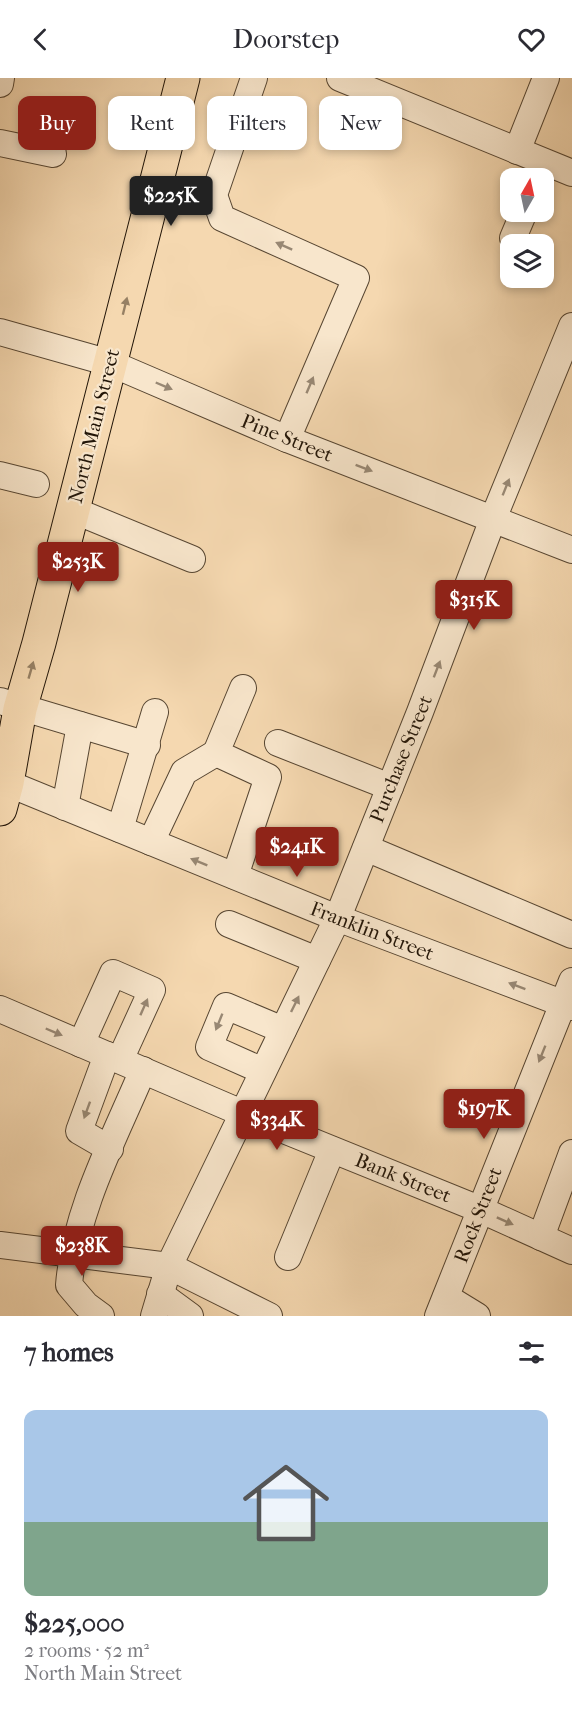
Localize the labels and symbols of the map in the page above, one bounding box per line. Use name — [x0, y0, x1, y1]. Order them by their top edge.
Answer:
north arrow — [500, 168, 554, 222]
pin: $225K — [129, 176, 213, 227]
one-way arrow — [276, 241, 293, 250]
one-way arrow — [120, 297, 130, 316]
street label: North Main Street — [64, 346, 124, 506]
one-way arrow — [305, 376, 315, 394]
one-way arrow — [155, 382, 173, 391]
street label: Pine Street — [238, 409, 336, 467]
one-way arrow — [355, 464, 373, 474]
one-way arrow — [501, 477, 511, 495]
pin: $253K — [36, 542, 120, 593]
pin: $315K — [432, 580, 516, 631]
one-way arrow — [432, 660, 442, 678]
one-way arrow — [27, 661, 36, 679]
street label: Purchase Street — [365, 692, 437, 826]
pin: $241K — [255, 827, 339, 878]
one-way arrow — [190, 856, 208, 866]
street label: Franklin Street — [307, 897, 437, 965]
one-way arrow — [508, 981, 526, 991]
one-way arrow — [290, 995, 300, 1013]
one-way arrow — [140, 998, 149, 1015]
one-way arrow — [214, 1013, 223, 1031]
one-way arrow — [45, 1028, 63, 1037]
one-way arrow — [537, 1046, 547, 1064]
pin: $197K — [442, 1089, 526, 1140]
pin: $334K — [235, 1100, 319, 1151]
one-way arrow — [82, 1101, 92, 1119]
street label: Bank Street — [352, 1148, 454, 1208]
street label: Rock Street — [449, 1164, 507, 1266]
one-way arrow — [496, 1216, 514, 1226]
pin: $238K — [40, 1226, 124, 1277]

